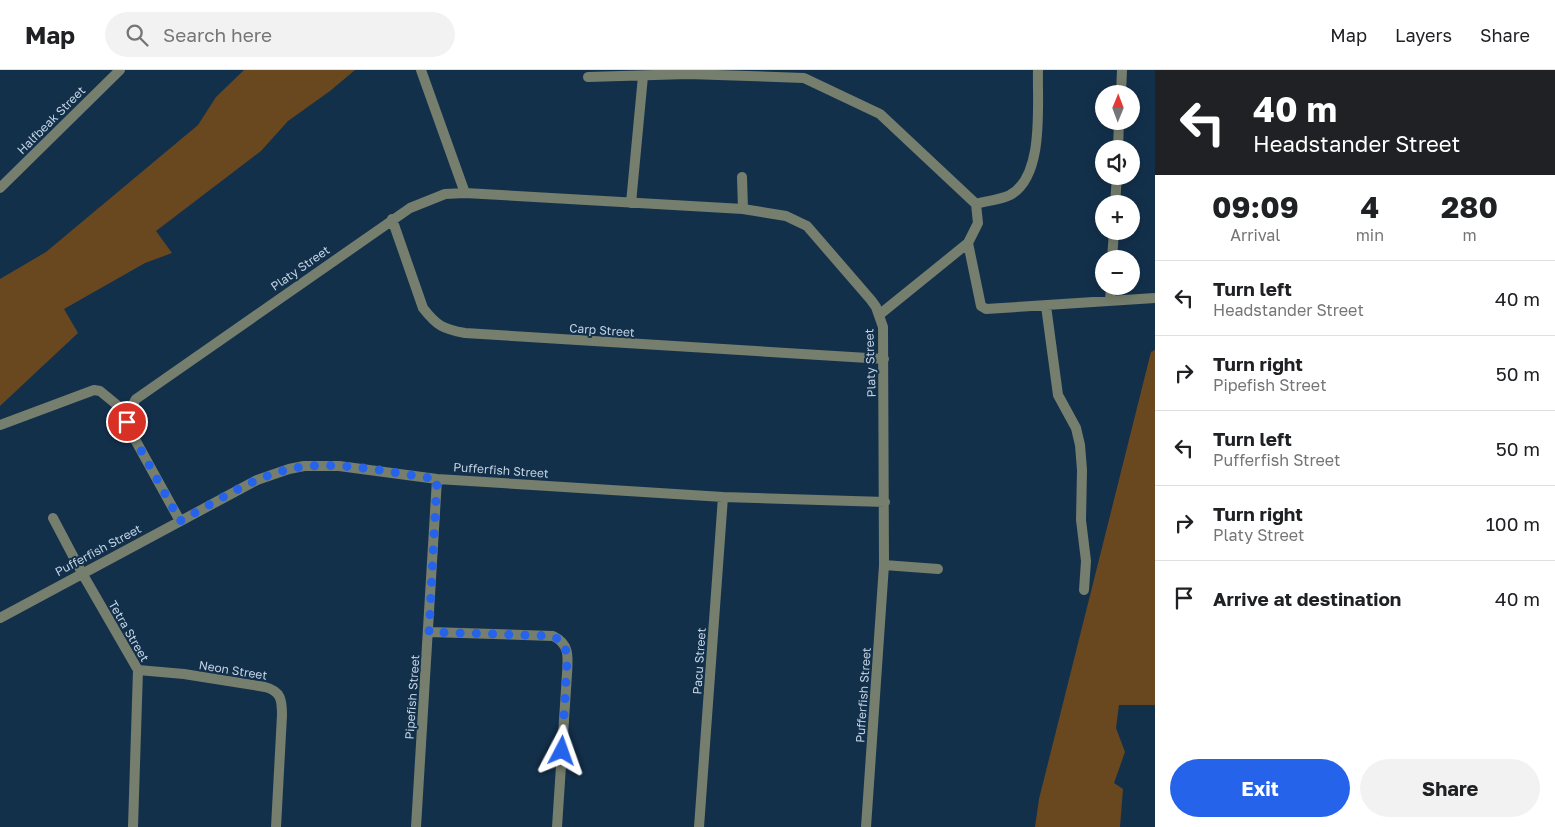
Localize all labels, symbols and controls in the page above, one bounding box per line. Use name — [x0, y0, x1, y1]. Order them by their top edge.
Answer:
search box — [105, 12, 455, 57]
text: Map — [25, 20, 75, 49]
icon: search — [123, 21, 151, 49]
text: Search here — [163, 23, 272, 46]
text: Map — [1330, 24, 1367, 46]
text: Layers — [1395, 24, 1452, 46]
text: Share — [1480, 24, 1530, 46]
street label: Halfbeak Street — [14, 83, 88, 157]
north arrow — [1095, 85, 1140, 130]
map controls — [1095, 85, 1140, 295]
text: 40 m — [1253, 88, 1337, 130]
icon: left — [1170, 90, 1235, 155]
text: Headstander Street — [1253, 130, 1460, 157]
button: sound — [1095, 140, 1140, 185]
text: 09:09 — [1212, 189, 1299, 225]
text: 4 — [1360, 189, 1379, 225]
text: 280 — [1441, 189, 1498, 225]
button: + — [1095, 195, 1140, 240]
text: Arrival — [1230, 225, 1280, 245]
text: min — [1356, 225, 1384, 245]
text: m — [1462, 225, 1477, 245]
street label: Platy Street — [268, 242, 333, 294]
button: − — [1095, 250, 1140, 295]
text: Turn left — [1213, 277, 1292, 300]
icon: left — [1170, 284, 1198, 312]
text: 40 m — [1495, 287, 1540, 310]
text: Headstander Street — [1213, 300, 1364, 320]
street label: Carp Street — [569, 320, 635, 340]
street label: Platy Street — [861, 328, 879, 398]
text: Turn right — [1213, 352, 1303, 375]
icon: right — [1170, 359, 1198, 387]
text: 50 m — [1496, 362, 1540, 385]
text: Pipefish Street — [1213, 375, 1327, 395]
pin — [106, 401, 148, 443]
icon: arrive — [113, 408, 141, 436]
text: Turn left — [1213, 427, 1292, 450]
icon: left — [1170, 434, 1198, 462]
text: 50 m — [1496, 437, 1540, 460]
text: Pufferfish Street — [1213, 450, 1341, 470]
street label: Pufferfish Street — [453, 459, 549, 481]
text: Turn right — [1213, 502, 1303, 525]
icon: right — [1170, 509, 1198, 537]
text: 100 m — [1486, 512, 1540, 535]
street label: Pufferfish Street — [52, 521, 144, 579]
text: Platy Street — [1213, 525, 1305, 545]
icon: arrive — [1170, 584, 1198, 612]
text: Arrive at destination — [1213, 587, 1401, 610]
text: 40 m — [1495, 587, 1540, 610]
street label: Tetra Street — [106, 598, 153, 664]
street label: Pacu Street — [689, 627, 709, 695]
street label: Pufferfish Street — [852, 647, 874, 743]
street label: Pipefish Street — [402, 654, 422, 740]
street label: Neon Street — [198, 657, 269, 683]
position arrow — [535, 724, 587, 776]
button: Exit — [1170, 759, 1350, 817]
button: Share — [1360, 759, 1540, 817]

